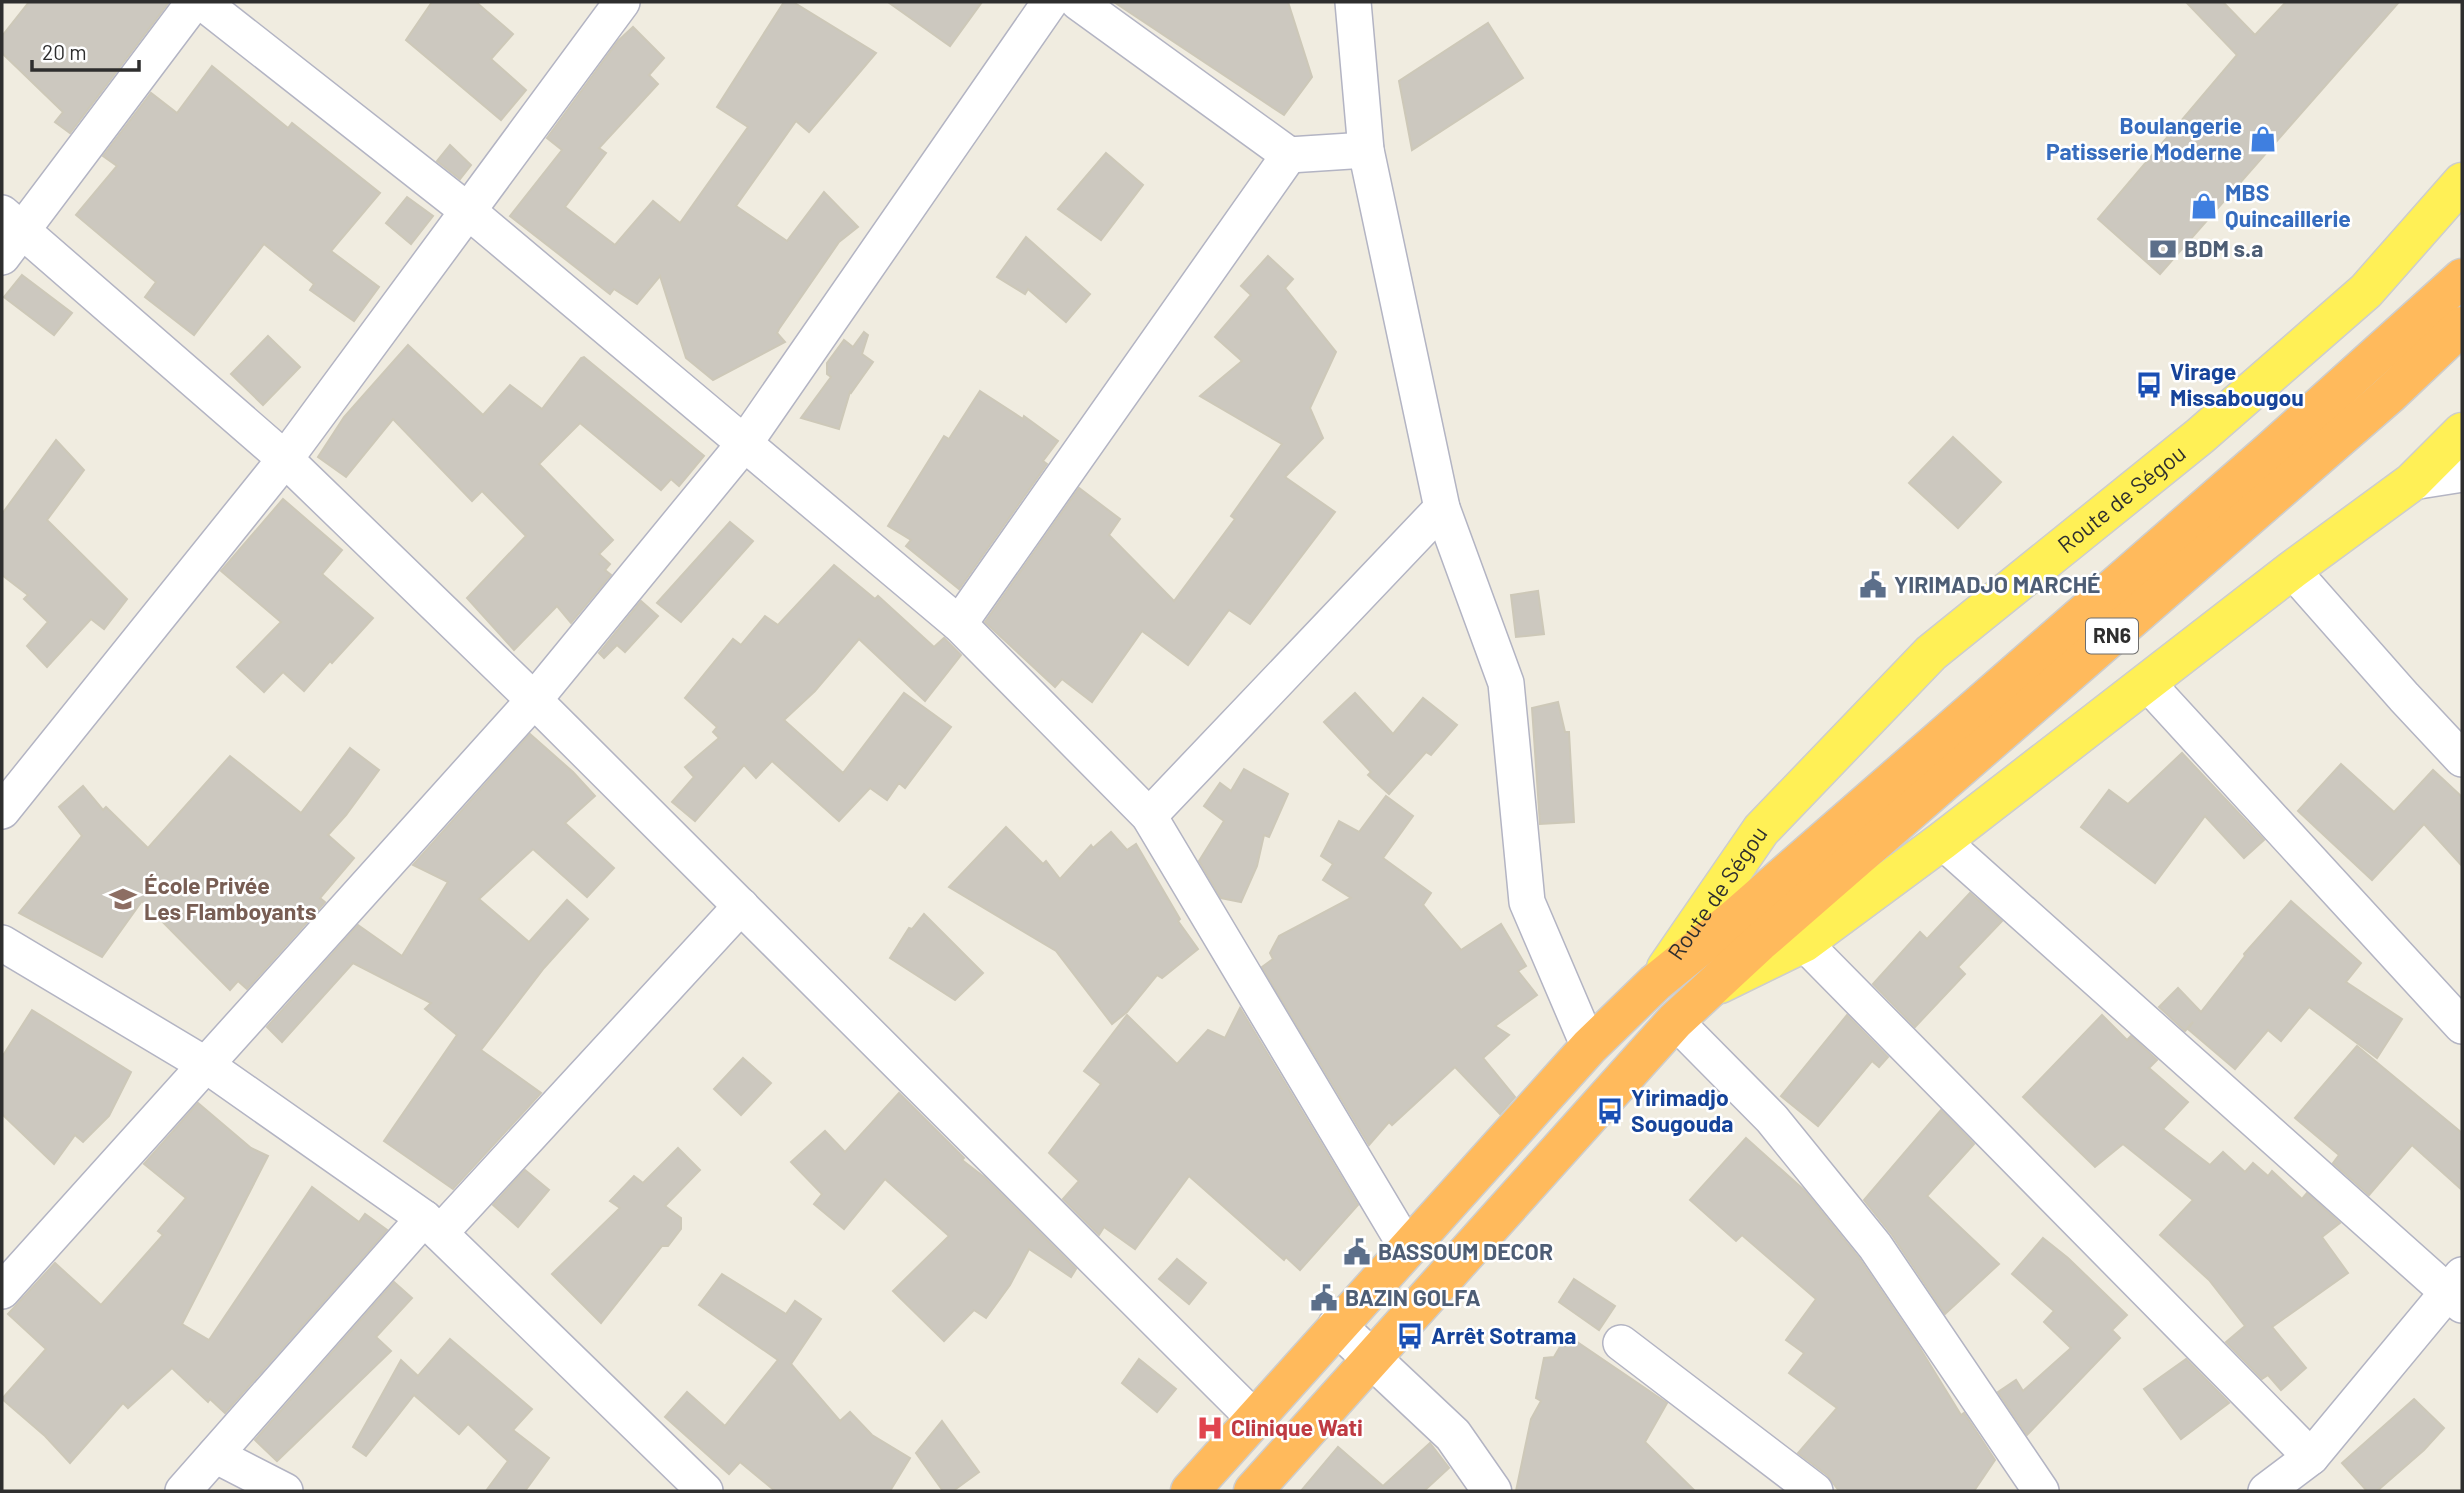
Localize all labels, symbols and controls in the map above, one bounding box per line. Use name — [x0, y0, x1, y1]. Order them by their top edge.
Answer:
scale bar — [32, 28, 138, 72]
text: 20 m — [42, 39, 87, 64]
place label: Boulangerie Patisserie Moderne — [2046, 111, 2242, 165]
shop icon: Boulangerie Patisserie Moderne — [2248, 124, 2278, 154]
place label: MBS Quincaillerie — [2225, 178, 2351, 232]
shop icon: MBS Quincaillerie — [2189, 191, 2219, 221]
bank icon: BDM s.a — [2148, 234, 2178, 264]
place label: BDM s.a — [2184, 234, 2263, 262]
place label: Virage Missabougou — [2170, 357, 2304, 411]
bus stop icon: Virage Missabougou — [2134, 370, 2164, 400]
street label: Route de Ségou — [2052, 438, 2191, 558]
public building icon: YIRIMADJO MARCHÉ — [1858, 570, 1888, 600]
place label: YIRIMADJO MARCHÉ — [1894, 570, 2101, 598]
road number: RN6 — [2086, 618, 2138, 654]
street label: Route de Ségou — [1661, 820, 1773, 965]
place label: École Privée Les Flamboyants — [144, 871, 317, 925]
school or university icon: École Privée Les Flamboyants — [108, 884, 138, 914]
place label: Yirimadjo Sougouda — [1631, 1083, 1733, 1137]
bus stop icon: Yirimadjo Sougouda — [1595, 1096, 1625, 1126]
public building icon: BASSOUM DECOR — [1342, 1237, 1372, 1267]
place label: BASSOUM DECOR — [1378, 1237, 1553, 1265]
public building icon: BAZIN GOLFA — [1309, 1283, 1339, 1313]
place label: BAZIN GOLFA — [1345, 1283, 1481, 1311]
bus stop icon: Arrêt Sotrama — [1395, 1321, 1425, 1351]
place label: Arrêt Sotrama — [1431, 1321, 1576, 1349]
hospital icon: Clinique Wati — [1195, 1413, 1225, 1443]
place label: Clinique Wati — [1231, 1413, 1363, 1441]

